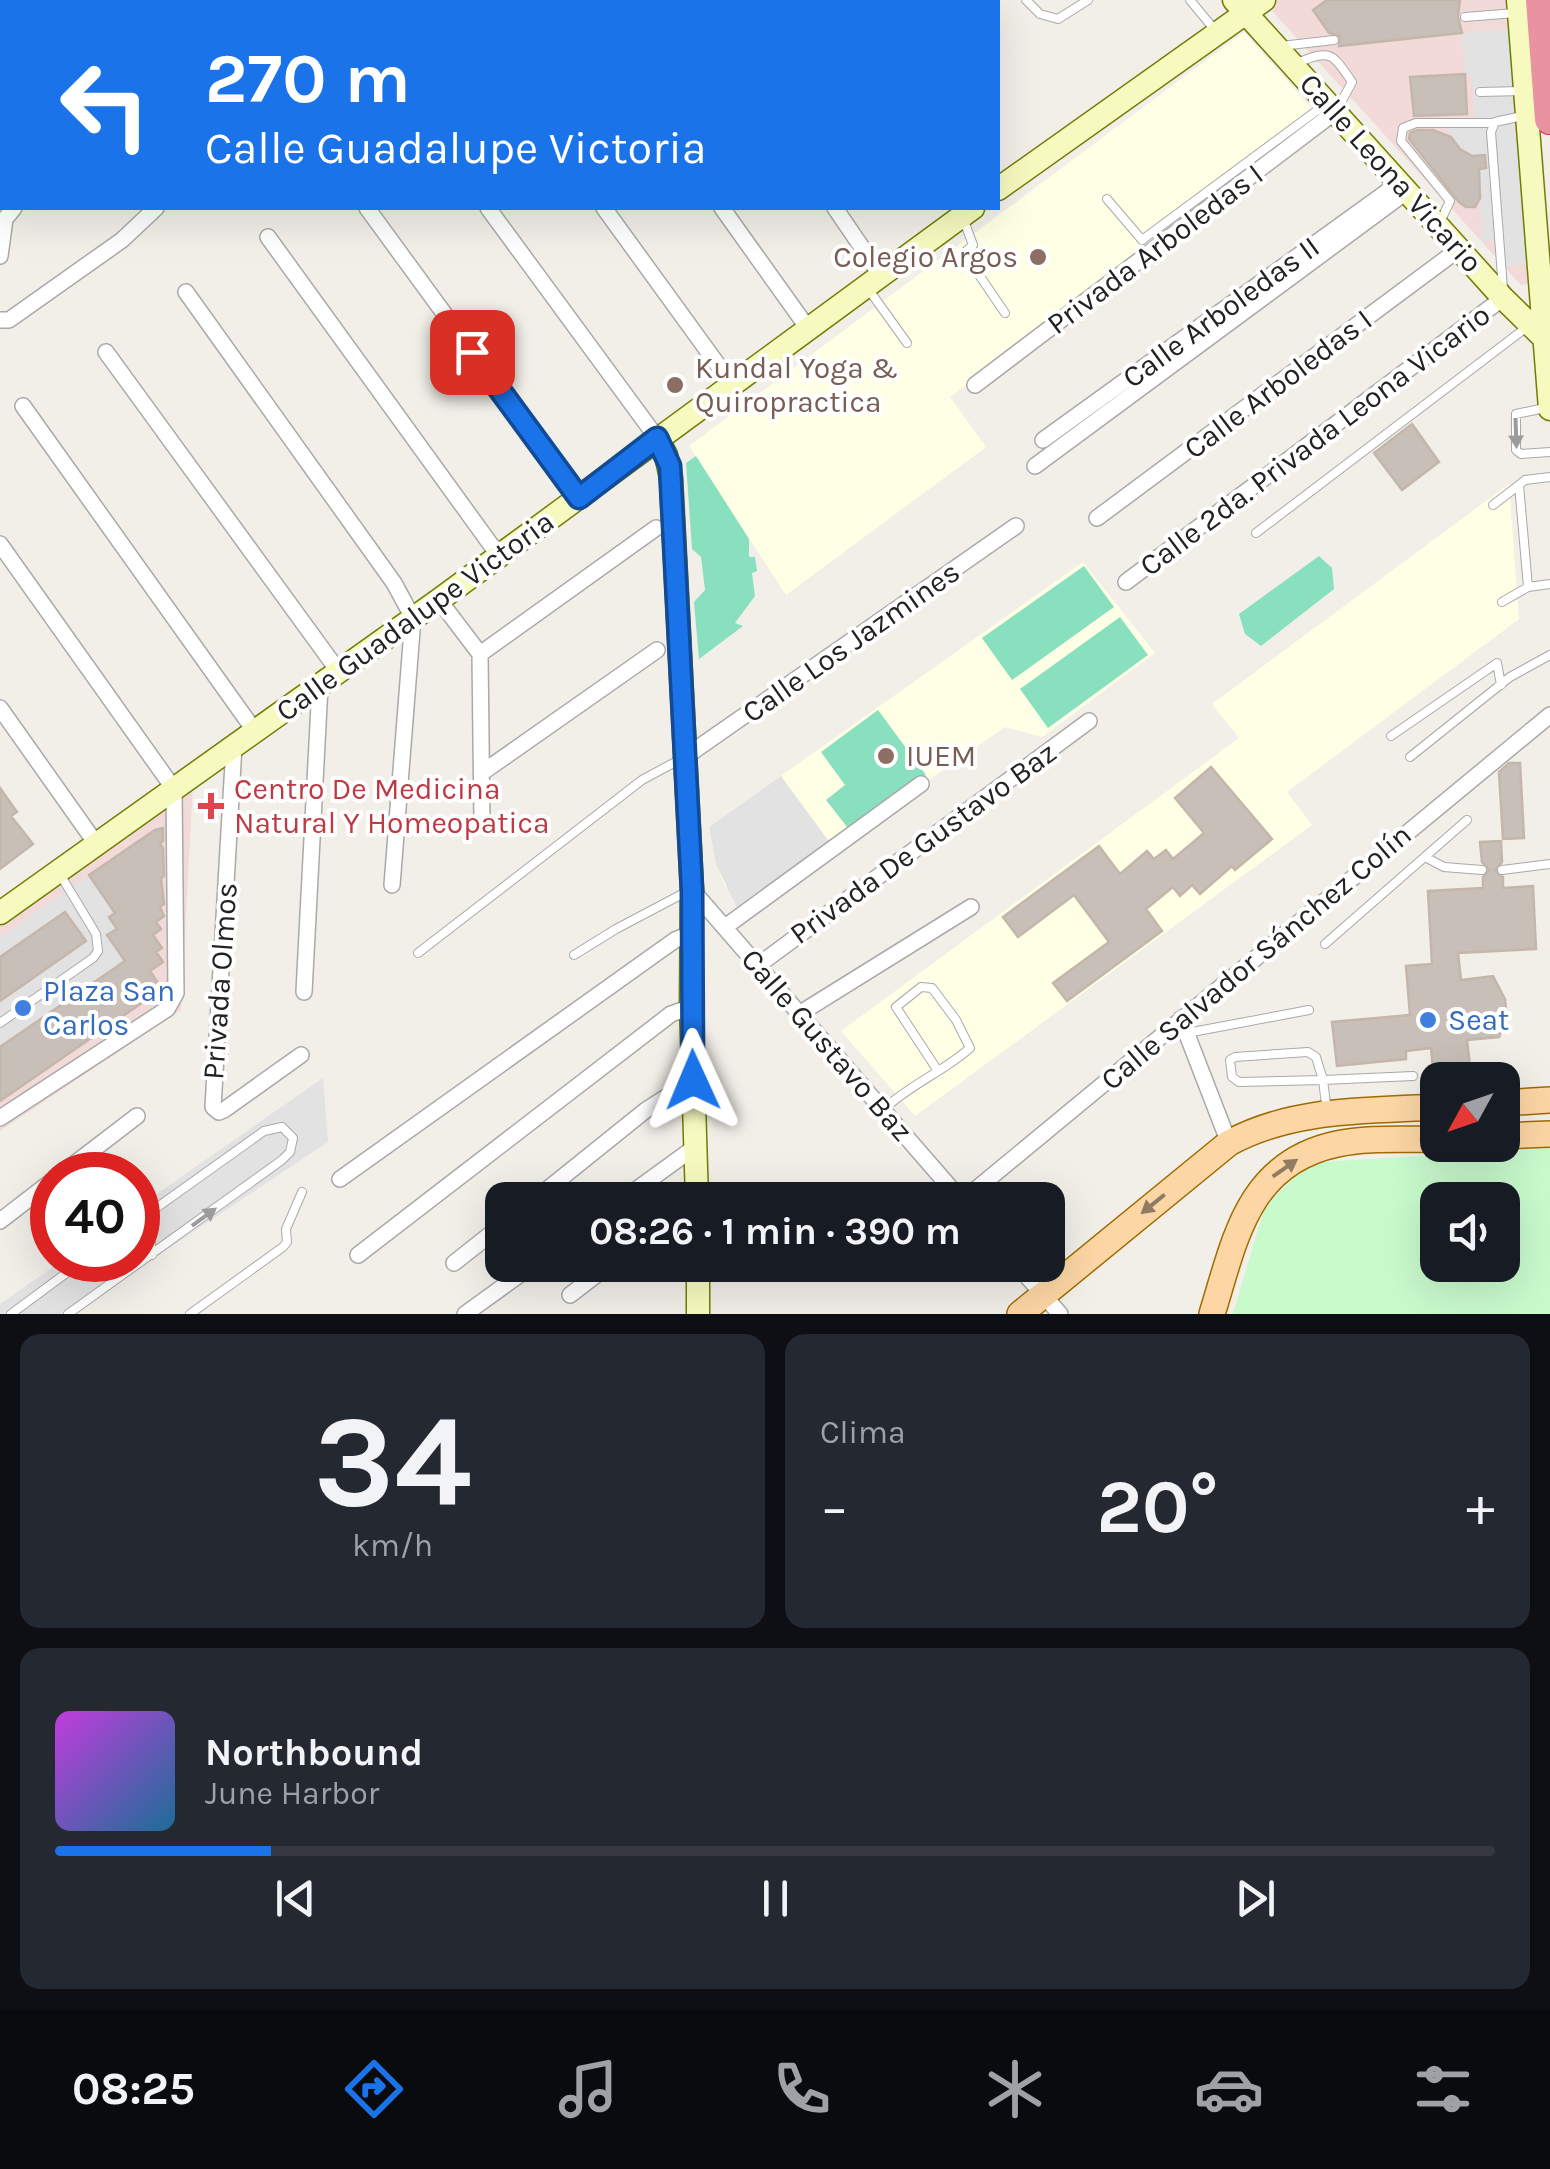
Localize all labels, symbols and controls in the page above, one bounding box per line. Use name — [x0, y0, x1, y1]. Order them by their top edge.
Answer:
text: 270 m — [205, 38, 411, 120]
icon: left — [40, 40, 170, 170]
street label: Calle Leona Vicario — [1292, 66, 1490, 280]
text: Calle Guadalupe Victoria — [205, 122, 707, 174]
street label: Privada Arboledas I — [1040, 156, 1270, 342]
street label: Calle Arboledas II — [1116, 229, 1326, 395]
place label: Colegio Argos — [833, 239, 1018, 275]
marker: Colegio Argos — [1027, 246, 1049, 268]
street label: Calle 2da. Privada Leona Vicario — [1133, 296, 1497, 584]
street label: Calle Arboledas I — [1177, 302, 1379, 466]
pin — [430, 310, 515, 395]
icon: arrive — [445, 325, 500, 380]
place label: Kundal Yoga & Quiropractica — [695, 350, 898, 420]
marker: Kundal Yoga & Quiropractica — [664, 374, 686, 396]
one-way arrow — [1508, 417, 1524, 449]
street label: Calle Guadalupe Victoria — [269, 503, 561, 729]
street label: Calle Los Jazmines — [736, 554, 966, 730]
street label: Privada De Gustavo Baz — [783, 734, 1063, 952]
place label: IUEM — [906, 738, 976, 774]
marker: IUEM — [875, 745, 897, 767]
place label: Centro De Medicina Natural Y Homeopatica — [234, 771, 550, 841]
marker: Centro De Medicina Natural Y Homeopatica — [198, 793, 224, 819]
street label: Calle Salvador Sánchez Colín — [1093, 816, 1419, 1098]
street label: Privada Olmos — [195, 881, 245, 1081]
street label: Calle Gustavo Baz — [734, 941, 920, 1149]
place label: Plaza San Carlos — [43, 973, 175, 1043]
marker: Plaza San Carlos — [12, 997, 34, 1019]
place label: Seat — [1448, 1002, 1509, 1038]
marker: Seat — [1417, 1009, 1439, 1031]
position arrow — [641, 1028, 745, 1132]
north arrow — [1420, 1062, 1520, 1162]
map controls — [1420, 1062, 1520, 1282]
speed limit sign: 40 — [30, 1152, 160, 1282]
one-way arrow — [1271, 1159, 1298, 1178]
button: sound — [1420, 1182, 1520, 1282]
one-way arrow — [1141, 1193, 1166, 1214]
one-way arrow — [191, 1208, 217, 1227]
text: 08:26 · 1 min · 390 m — [589, 1209, 961, 1254]
text: 34 — [313, 1386, 472, 1538]
text: Clima — [820, 1414, 906, 1451]
text: 20° — [1097, 1463, 1218, 1551]
text: − — [820, 1475, 849, 1539]
text: + — [1466, 1475, 1495, 1539]
text: km/h — [352, 1527, 433, 1564]
text: Northbound — [205, 1730, 423, 1775]
text: June Harbor — [205, 1775, 379, 1812]
icon: previous — [268, 1871, 323, 1926]
icon: pause — [748, 1871, 803, 1926]
icon: next — [1228, 1871, 1283, 1926]
icon: directions — [339, 2054, 409, 2124]
icon: music — [553, 2054, 623, 2124]
icon: phone — [767, 2054, 837, 2124]
icon: climate — [980, 2054, 1050, 2124]
icon: car — [1194, 2054, 1264, 2124]
icon: filters — [1408, 2054, 1478, 2124]
text: 08:25 — [72, 2063, 195, 2115]

